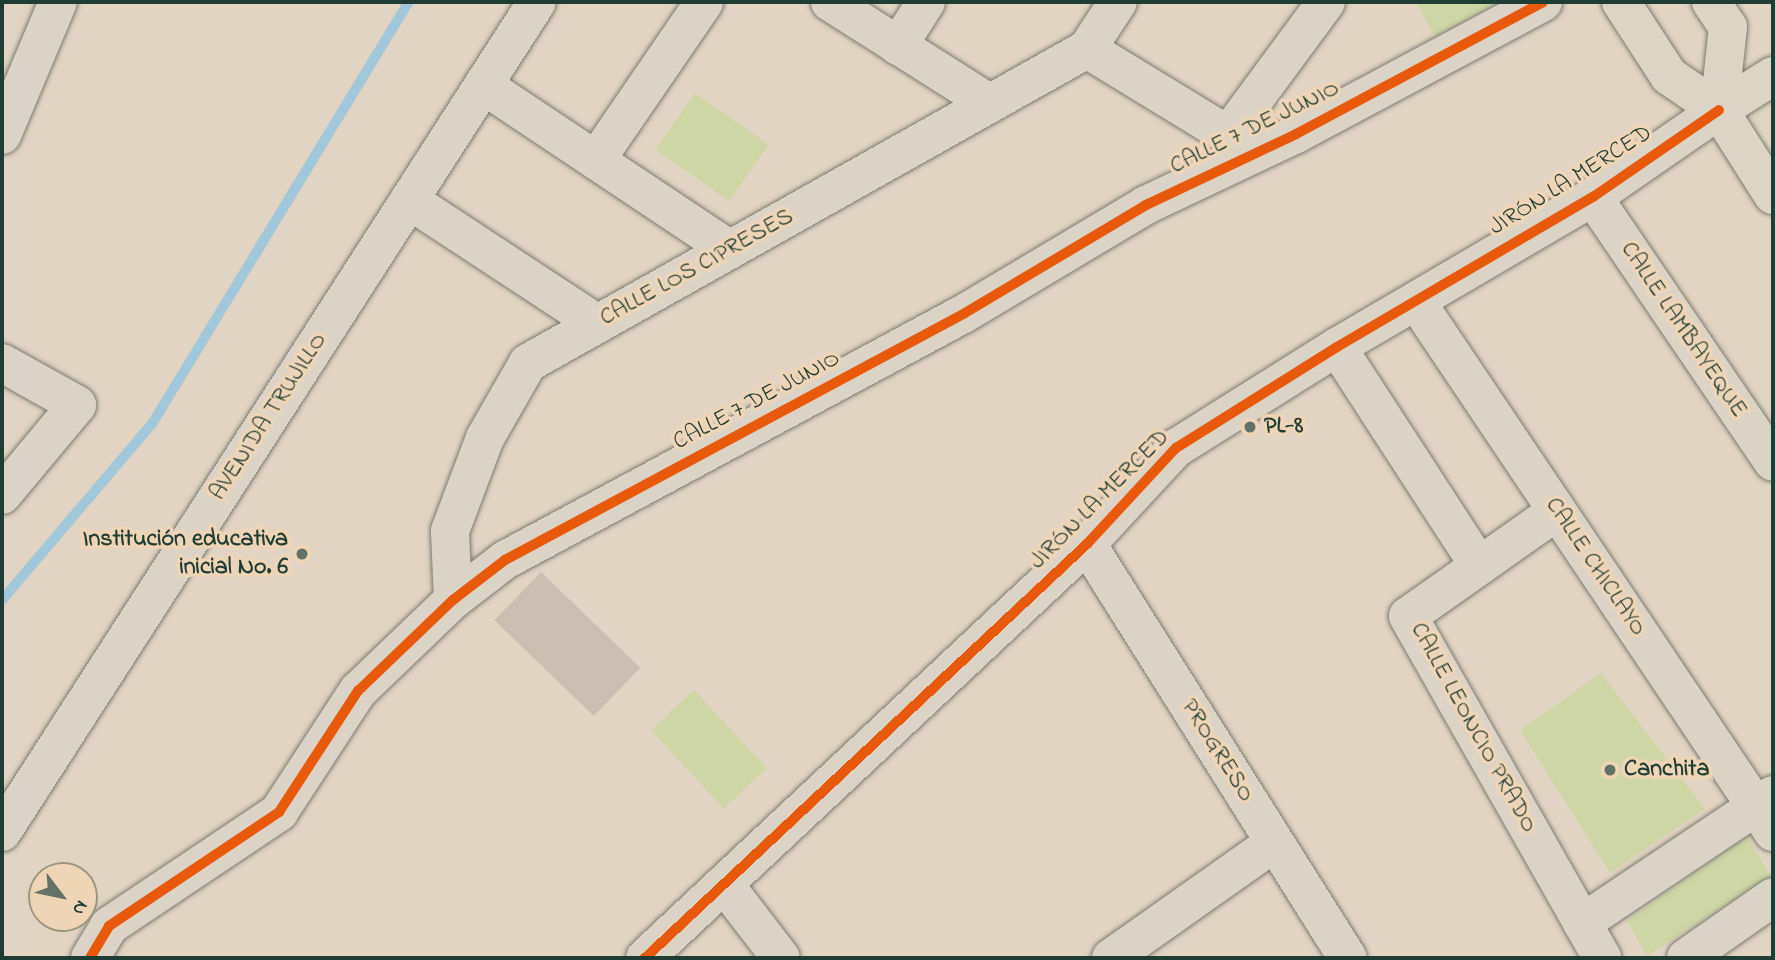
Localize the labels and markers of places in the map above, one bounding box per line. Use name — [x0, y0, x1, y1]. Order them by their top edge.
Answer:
place label: PL-8 — [1264, 413, 1303, 441]
marker: PL-8 — [1242, 419, 1258, 435]
place label: Institución educativa inicial No. 6 — [83, 526, 288, 582]
marker: Institución educativa inicial No. 6 — [294, 546, 310, 562]
place label: Canchita — [1624, 756, 1709, 784]
marker: Canchita — [1602, 762, 1618, 778]

